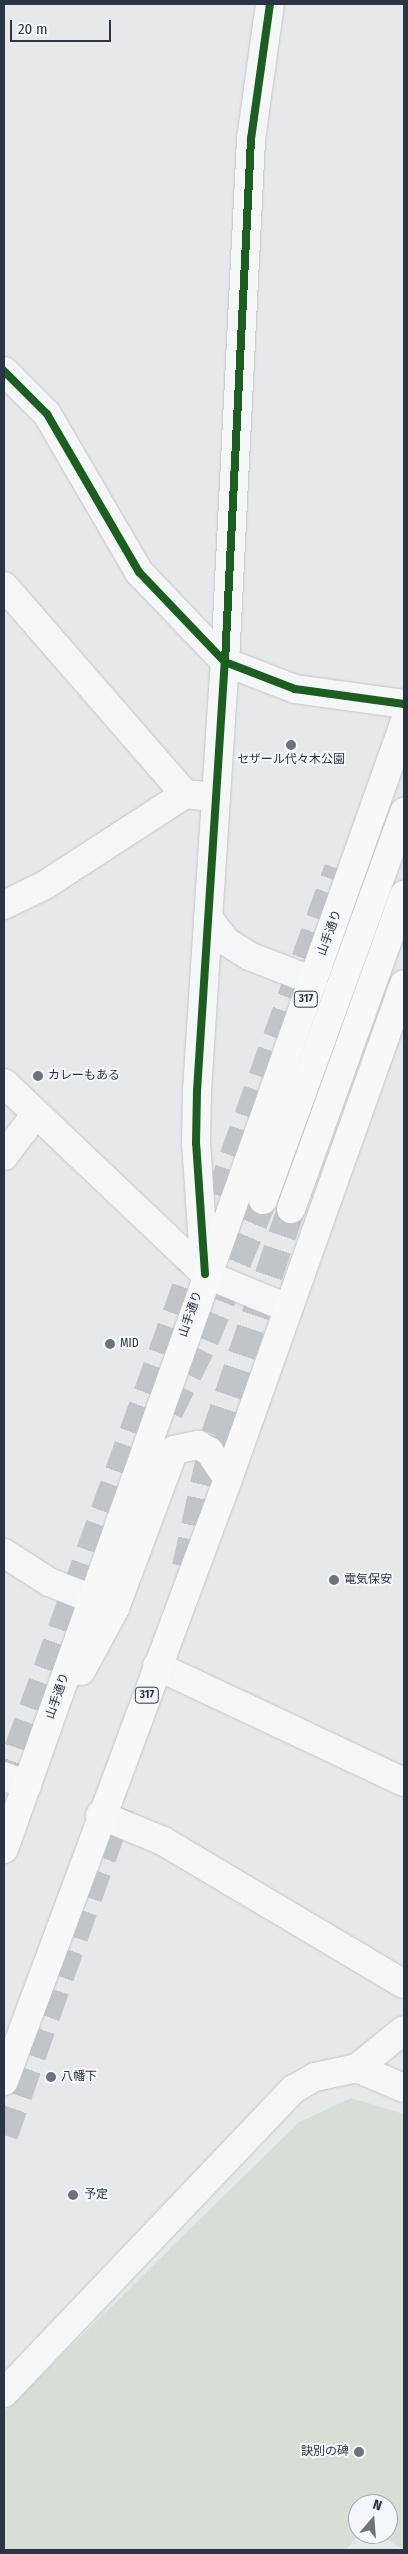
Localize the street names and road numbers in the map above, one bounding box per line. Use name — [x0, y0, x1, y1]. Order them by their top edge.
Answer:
street label: 山手通り — [315, 908, 345, 958]
road number: 317 — [294, 991, 318, 1008]
street label: 山手通り — [176, 1289, 206, 1339]
street label: 山手通り — [43, 1671, 73, 1721]
road number: 317 — [134, 1686, 160, 1704]

